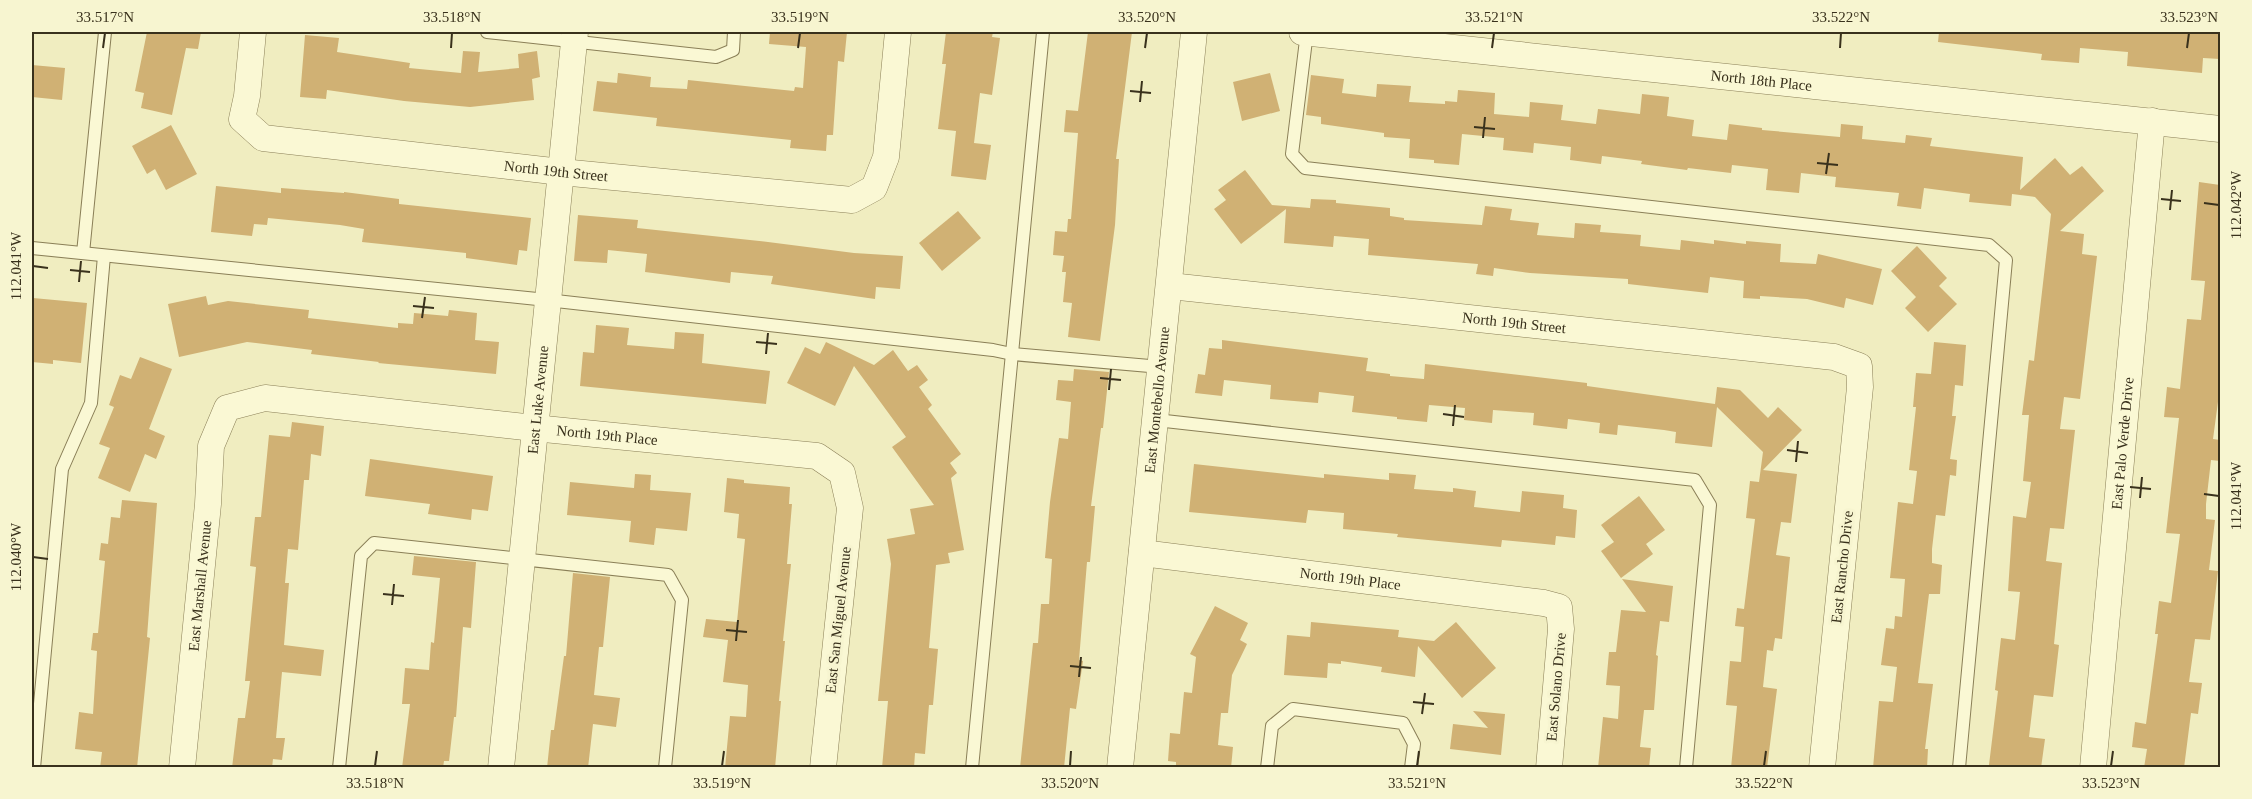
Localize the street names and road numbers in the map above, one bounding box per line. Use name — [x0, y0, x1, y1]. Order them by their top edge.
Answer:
street label: North 18th Place — [1710, 67, 1813, 94]
street label: North 19th Street — [503, 158, 609, 185]
street label: North 19th Street — [1461, 309, 1568, 336]
street label: East Montebello Avenue — [1142, 325, 1172, 474]
street label: East Luke Avenue — [525, 345, 551, 455]
street label: East Palo Verde Drive — [2109, 376, 2137, 510]
street label: North 19th Place — [556, 422, 659, 448]
street label: East Rancho Drive — [1828, 509, 1856, 624]
street label: East Marshall Avenue — [186, 519, 214, 652]
street label: East San Miguel Avenue — [822, 545, 854, 694]
street label: North 19th Place — [1299, 565, 1402, 593]
street label: East Solano Drive — [1543, 632, 1569, 742]

